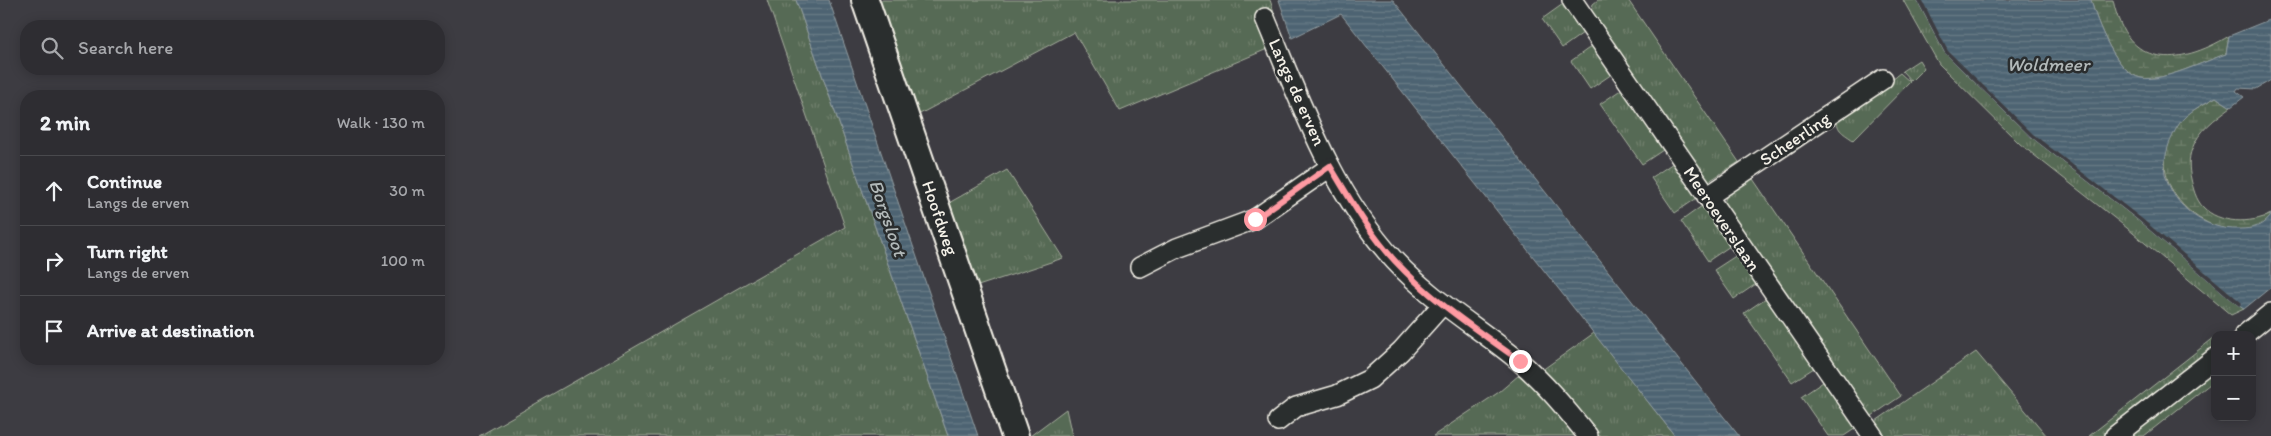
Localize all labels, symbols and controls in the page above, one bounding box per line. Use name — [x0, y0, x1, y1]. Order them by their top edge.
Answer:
search box — [20, 20, 445, 75]
icon: search — [38, 34, 66, 62]
street label: Langs de erven — [1264, 35, 1330, 149]
text: Search here — [78, 36, 173, 59]
water label: Woldmeer — [2007, 53, 2092, 76]
street label: Scheerling — [1755, 107, 1835, 171]
text: 2 min — [40, 110, 90, 135]
text: Walk · 130 m — [337, 113, 425, 132]
street label: Meeroeverslaan — [1679, 162, 1765, 276]
text: Continue — [87, 170, 162, 193]
icon: ahead — [40, 177, 68, 205]
water label: Borgsloot — [864, 177, 912, 261]
street label: Hoofdweg — [917, 178, 963, 259]
text: 30 m — [389, 181, 425, 200]
text: Langs de erven — [87, 193, 189, 212]
route start — [1244, 208, 1267, 231]
text: Turn right — [87, 240, 168, 263]
icon: right — [40, 247, 68, 275]
text: 100 m — [381, 251, 425, 270]
text: Langs de erven — [87, 263, 189, 282]
icon: arrive — [40, 317, 68, 345]
text: Arrive at destination — [87, 319, 254, 342]
map controls — [2211, 331, 2256, 421]
button: + — [2211, 331, 2256, 376]
route end — [1509, 350, 1532, 373]
button: − — [2211, 376, 2256, 421]

